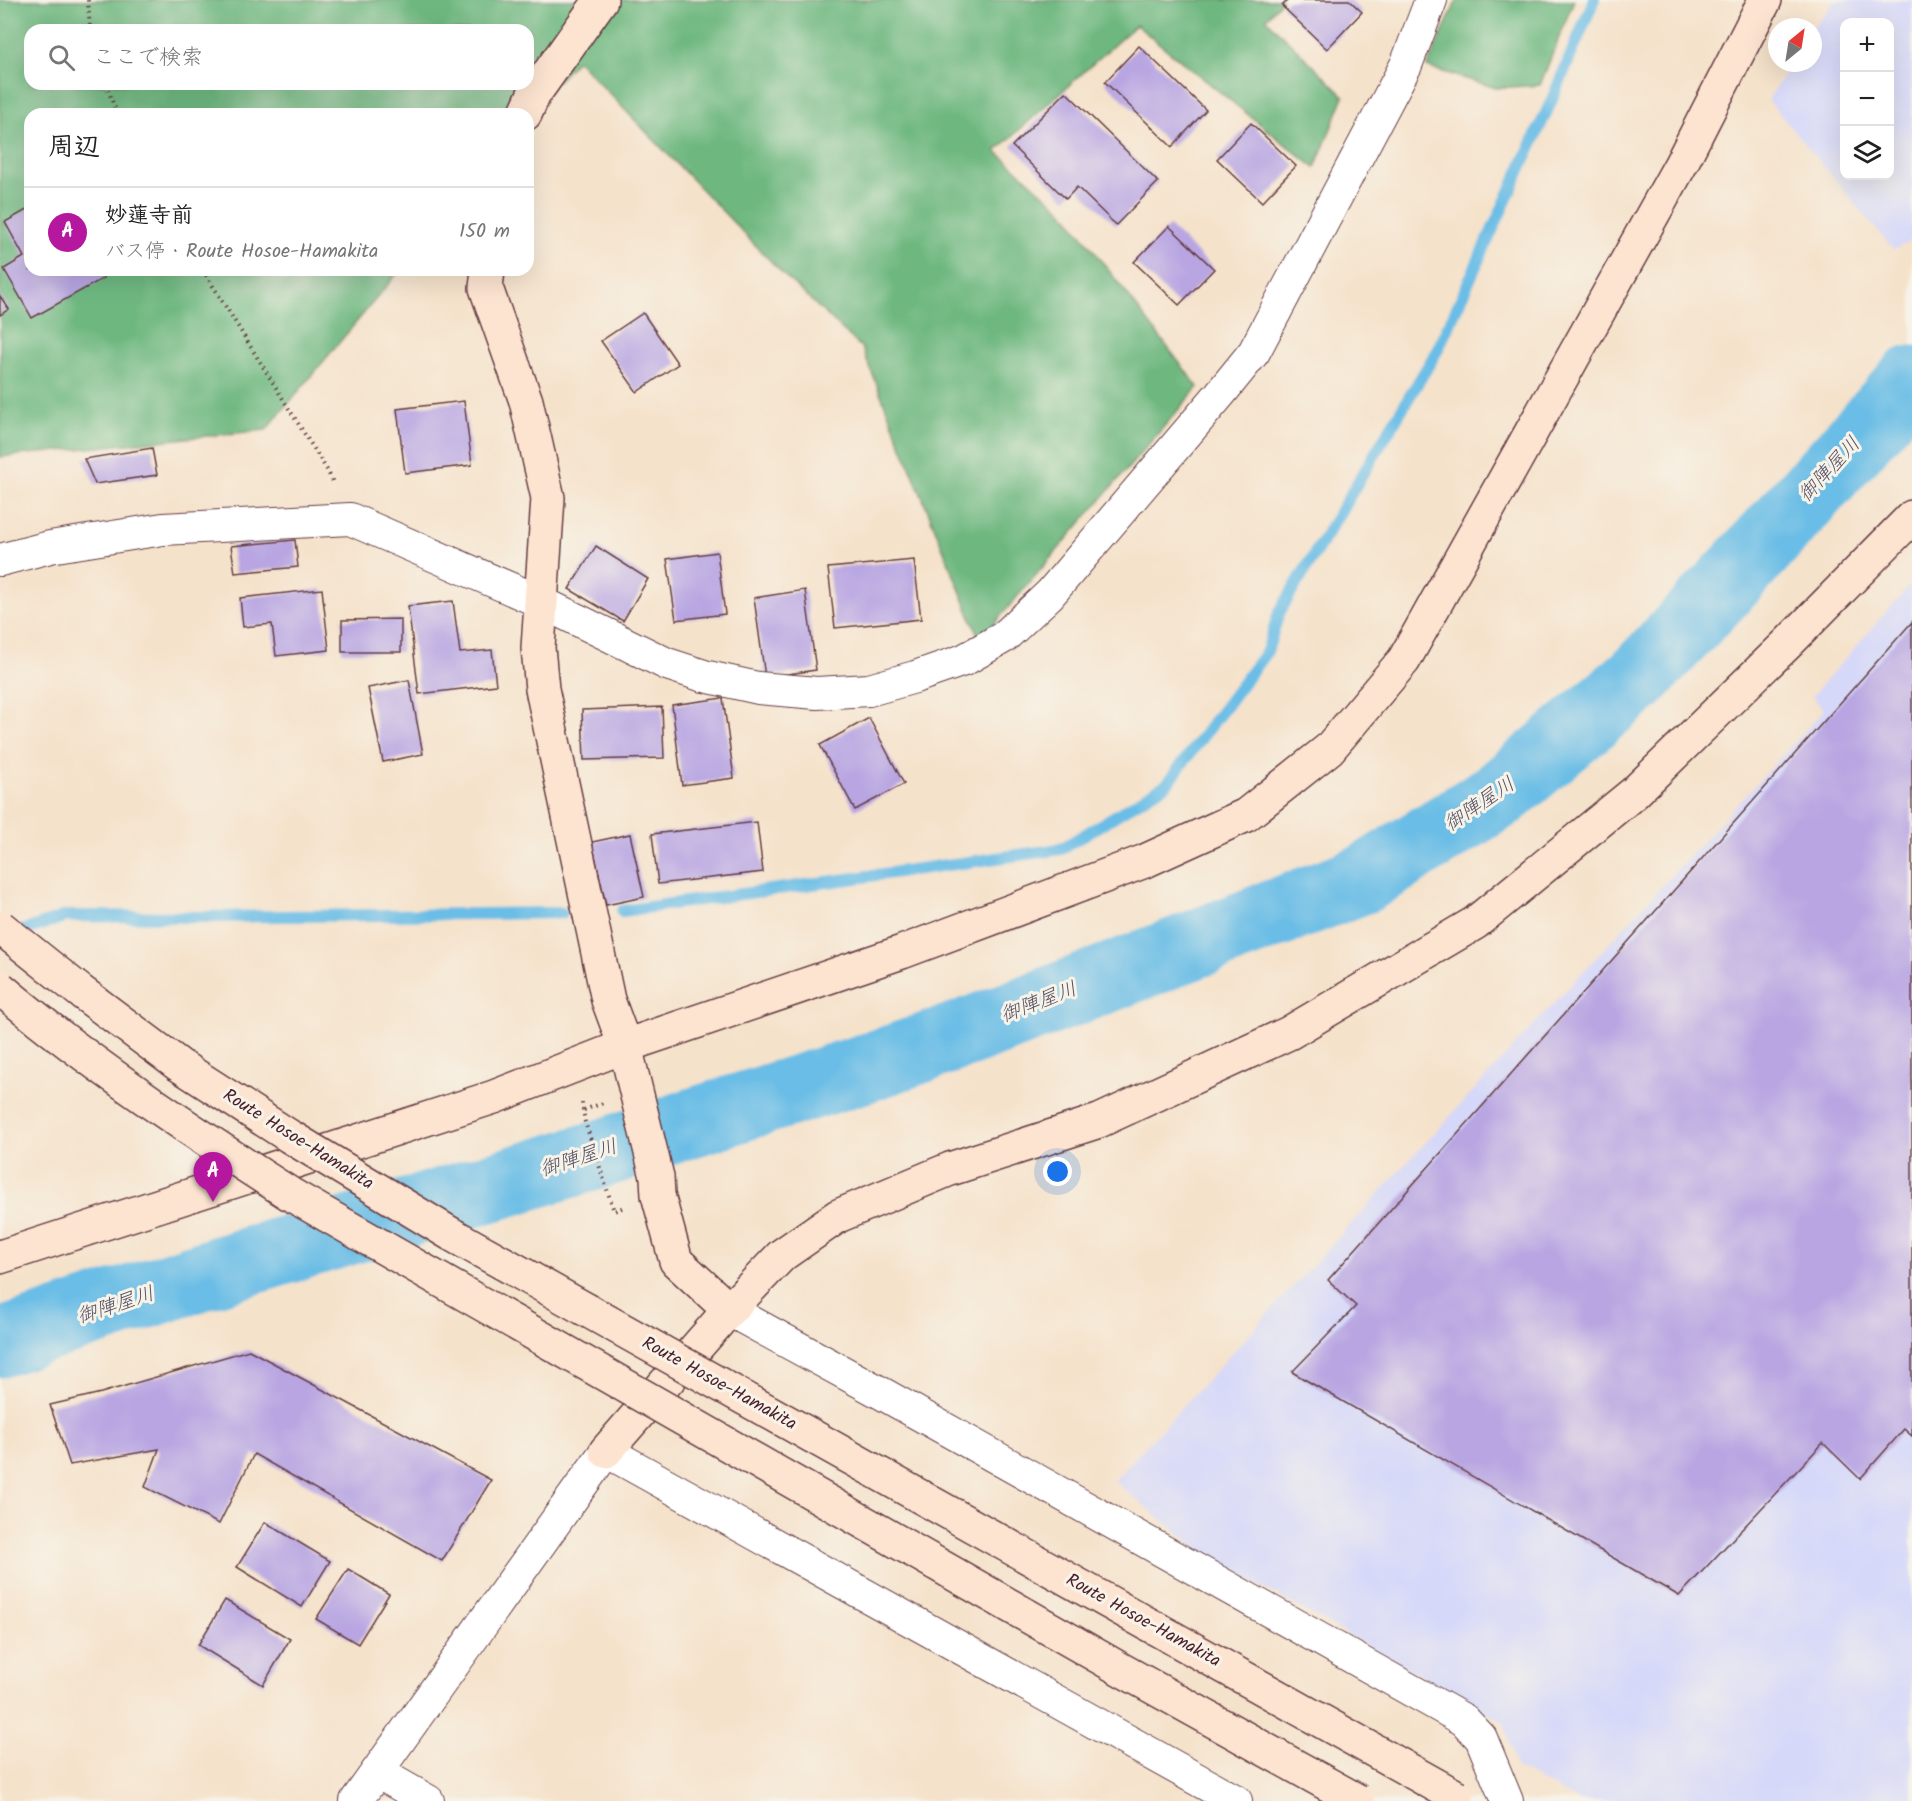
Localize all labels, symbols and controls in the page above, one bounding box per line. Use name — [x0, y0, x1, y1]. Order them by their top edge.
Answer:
north arrow — [1768, 18, 1822, 72]
map controls — [1840, 18, 1894, 180]
button: + — [1840, 18, 1894, 72]
search box — [24, 24, 534, 90]
icon: search — [45, 41, 78, 74]
text: ここで検索 — [93, 41, 203, 76]
button: − — [1840, 72, 1894, 126]
button: layers — [1840, 126, 1894, 180]
text: 周辺 — [48, 127, 100, 169]
text: 妙蓮寺前 — [105, 199, 193, 234]
text: A — [61, 216, 74, 248]
text: 150 m — [459, 216, 510, 248]
text: バス停 · Route Hosoe-Hamakita — [105, 236, 378, 268]
water label: 御陣屋川 — [1791, 430, 1869, 510]
water label: 御陣屋川 — [1438, 769, 1522, 841]
water label: 御陣屋川 — [996, 974, 1082, 1032]
street label: Route Hosoe-Hamakita — [217, 1082, 379, 1198]
water label: 御陣屋川 — [536, 1131, 622, 1187]
pin: A — [194, 1152, 232, 1202]
your location — [1043, 1157, 1072, 1186]
water label: 御陣屋川 — [73, 1278, 159, 1334]
street label: Route Hosoe-Hamakita — [636, 1329, 802, 1439]
street label: Route Hosoe-Hamakita — [1060, 1566, 1226, 1676]

